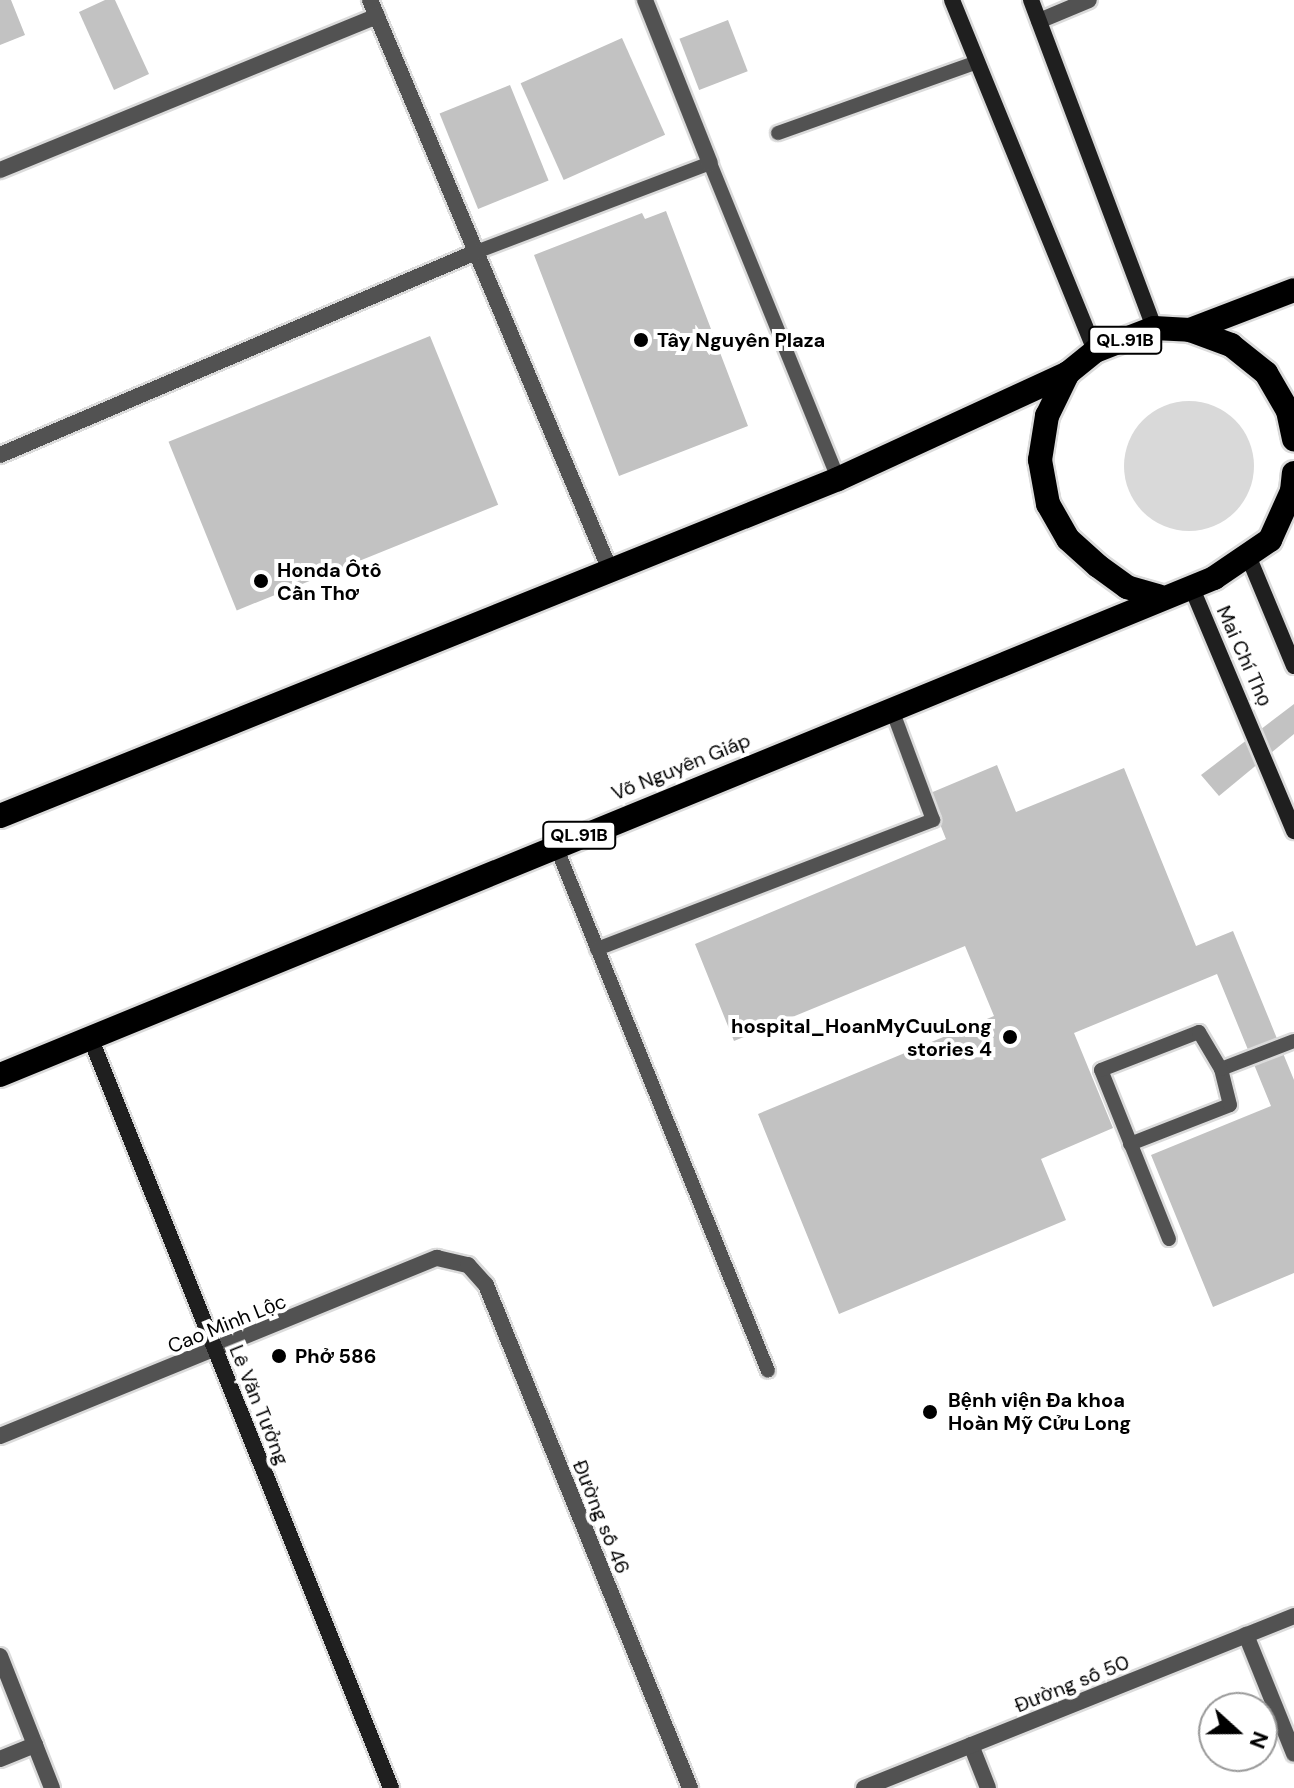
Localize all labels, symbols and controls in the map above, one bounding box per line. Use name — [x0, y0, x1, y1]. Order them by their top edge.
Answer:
road number: QL.91B — [1087, 326, 1163, 354]
place label: Tây Nguyên Plaza — [657, 328, 825, 352]
marker: Tây Nguyên Plaza — [632, 331, 650, 349]
place label: Honda Ôtô Cần Thơ — [277, 558, 382, 605]
marker: Honda Ôtô Cần Thơ — [252, 572, 270, 590]
street label: Mai Chí Thọ — [1211, 602, 1277, 710]
street label: Võ Nguyên Giáp — [608, 728, 754, 806]
road number: QL.91B — [541, 821, 617, 849]
place label: hospital_HoanMyCuuLong stories 4 — [731, 1014, 992, 1061]
marker: hospital_HoanMyCuuLong stories 4 — [999, 1026, 1021, 1048]
street label: Cao Minh Lộc — [164, 1289, 290, 1359]
street label: Lê Văn Tưởng — [224, 1342, 294, 1468]
place label: Phở 586 — [295, 1344, 376, 1368]
marker: Phở 586 — [270, 1347, 288, 1365]
place label: Bệnh viện Đa khoa Hoàn Mỹ Cửu Long — [948, 1388, 1131, 1435]
marker: Bệnh viện Đa khoa Hoàn Mỹ Cửu Long — [919, 1401, 941, 1423]
street label: Đường số 46 — [567, 1457, 635, 1577]
street label: Đường số 50 — [1011, 1650, 1133, 1718]
north arrow — [1198, 1692, 1278, 1772]
text: N — [1243, 1727, 1275, 1753]

